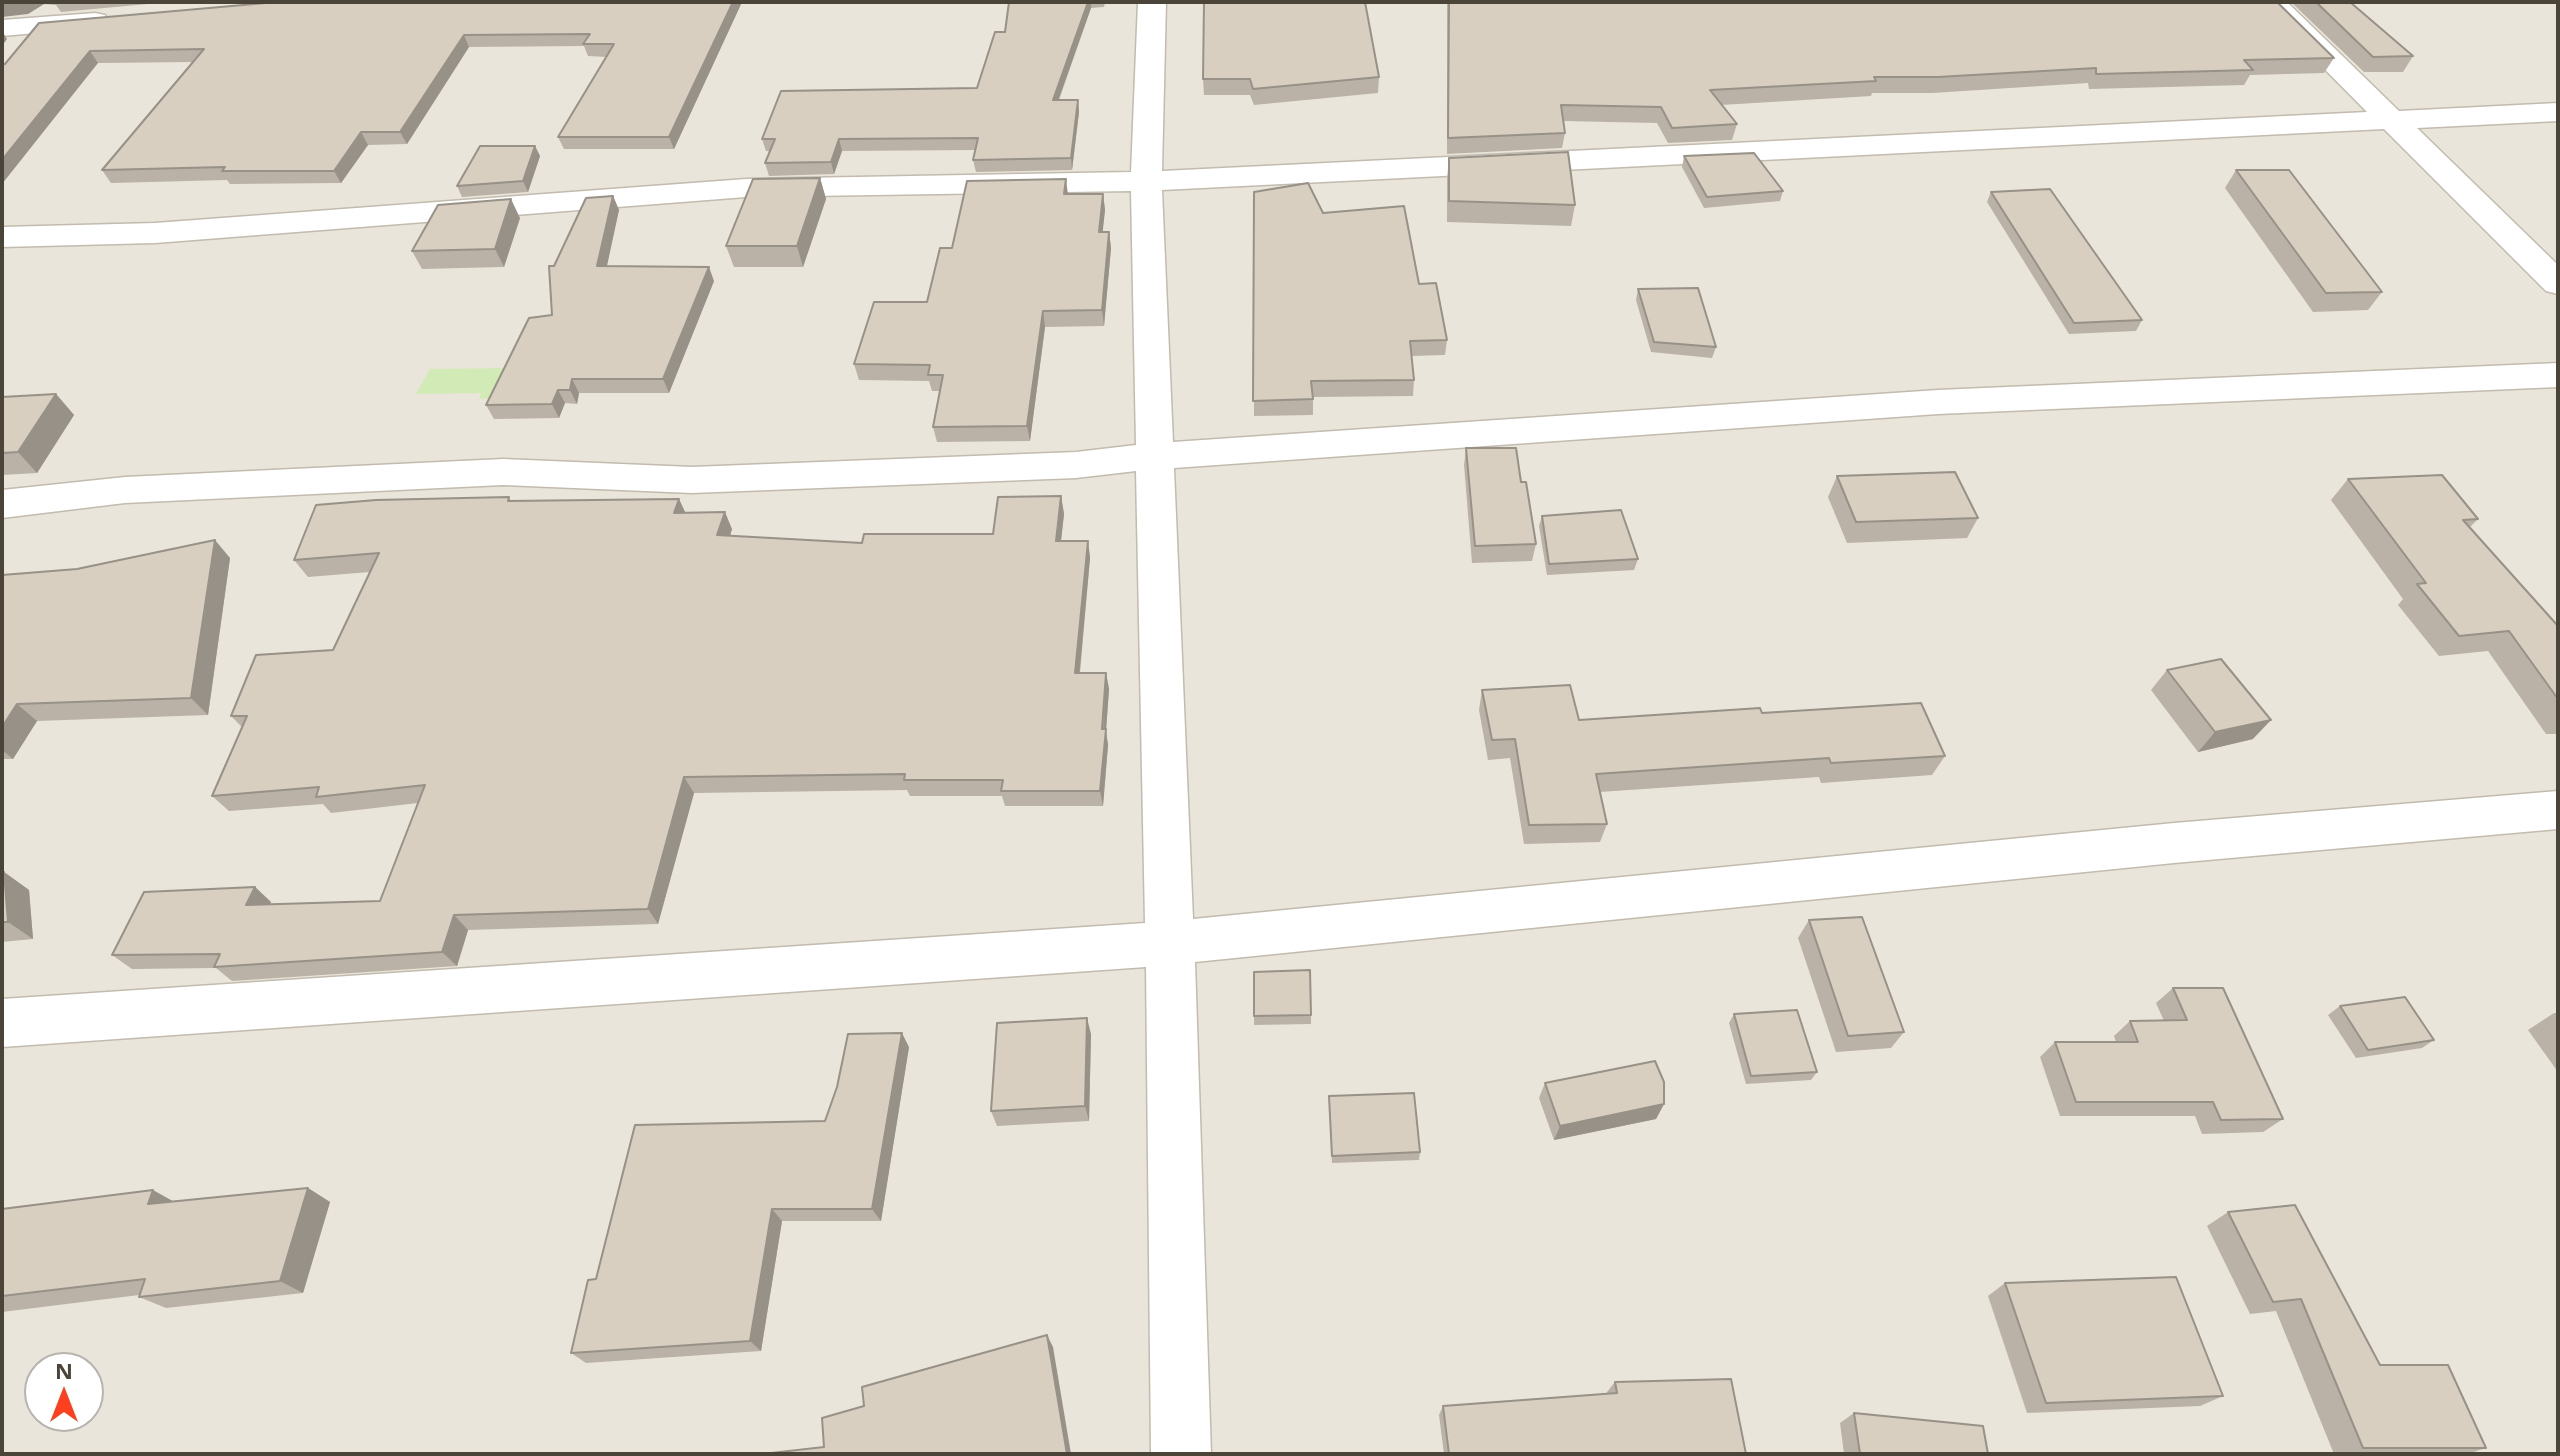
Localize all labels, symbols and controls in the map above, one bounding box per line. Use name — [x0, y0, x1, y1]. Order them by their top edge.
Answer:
north arrow — [24, 1352, 104, 1432]
text: N — [55, 1355, 73, 1385]

